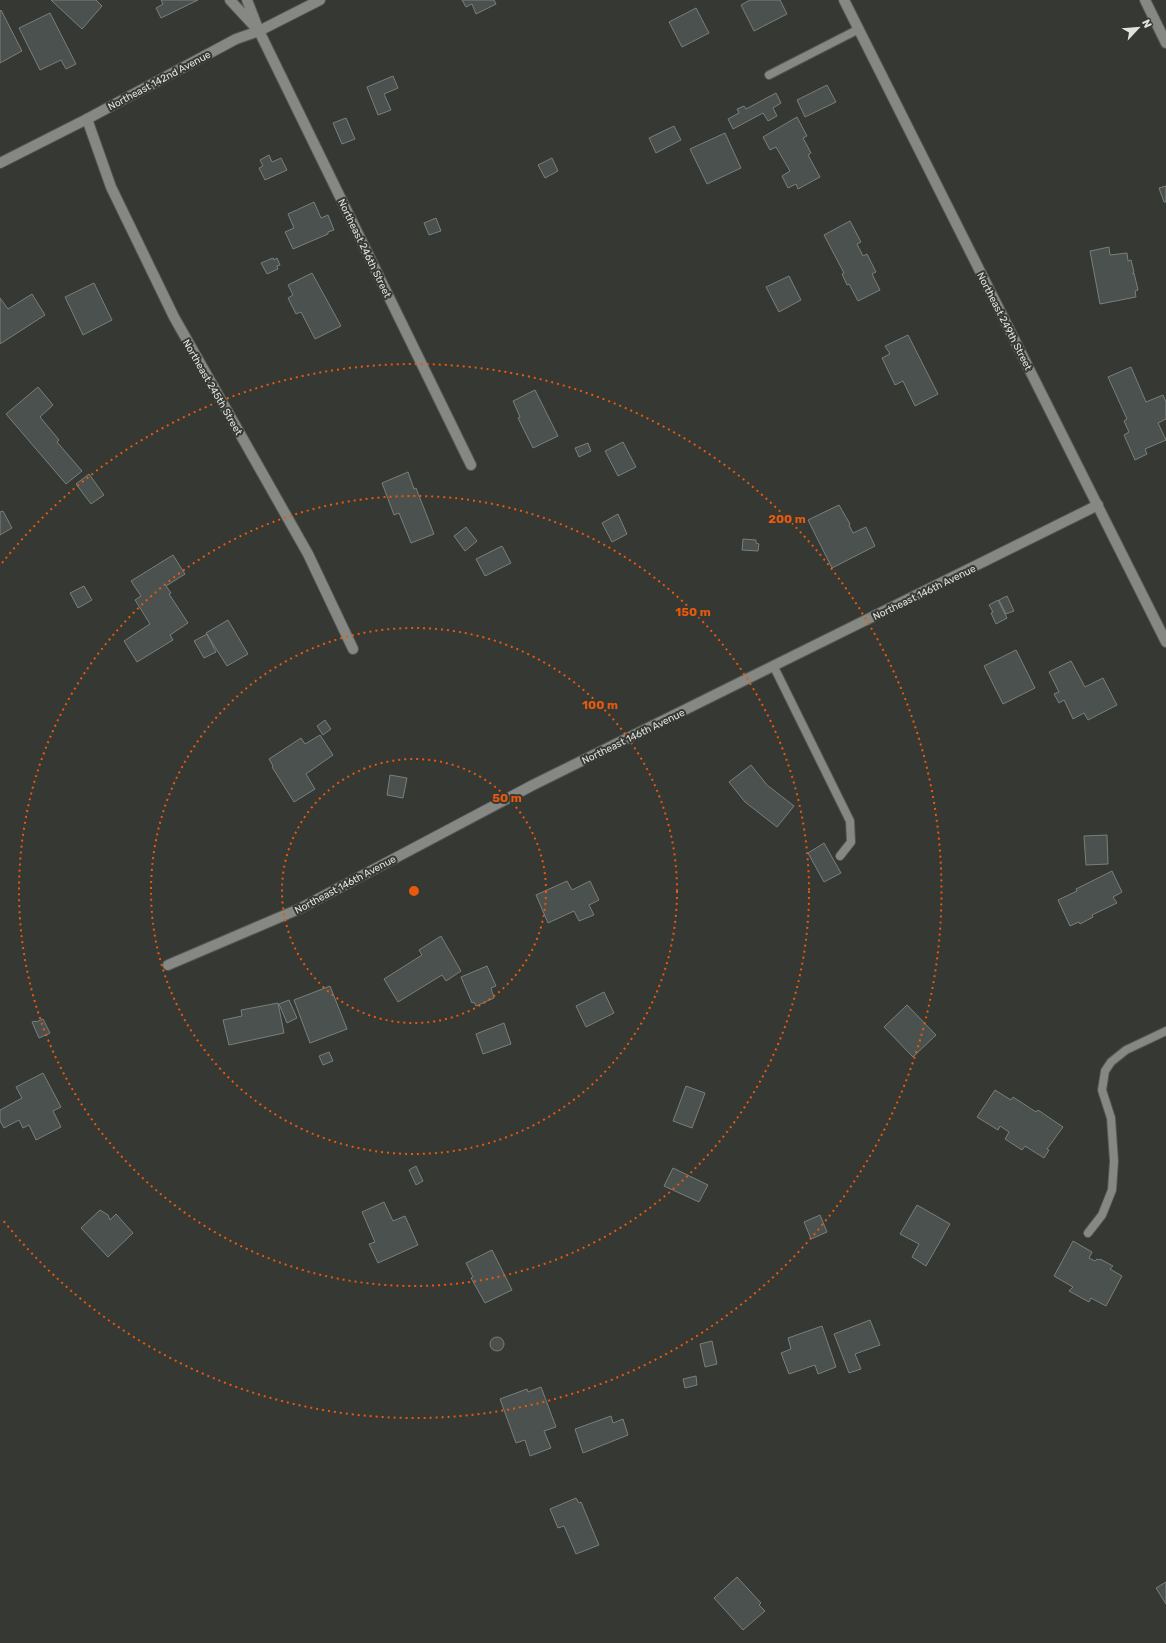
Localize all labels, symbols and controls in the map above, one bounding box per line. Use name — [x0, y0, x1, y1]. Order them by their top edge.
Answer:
north arrow — [1118, 8, 1158, 48]
text: N — [1139, 17, 1154, 30]
street label: Northeast 142nd Avenue — [106, 48, 213, 113]
street label: Northeast 246th Street — [335, 197, 393, 300]
street label: Northeast 249th Street — [974, 270, 1034, 372]
street label: Northeast 245th Street — [180, 338, 244, 437]
text: 200 m — [768, 512, 806, 526]
street label: Northeast 146th Avenue — [871, 563, 978, 623]
text: 150 m — [675, 605, 711, 619]
text: 100 m — [582, 698, 618, 712]
street label: Northeast 146th Avenue — [580, 707, 687, 767]
text: 50 m — [492, 791, 522, 805]
street label: Northeast 146th Avenue — [293, 853, 398, 917]
centre of rings — [407, 884, 421, 898]

